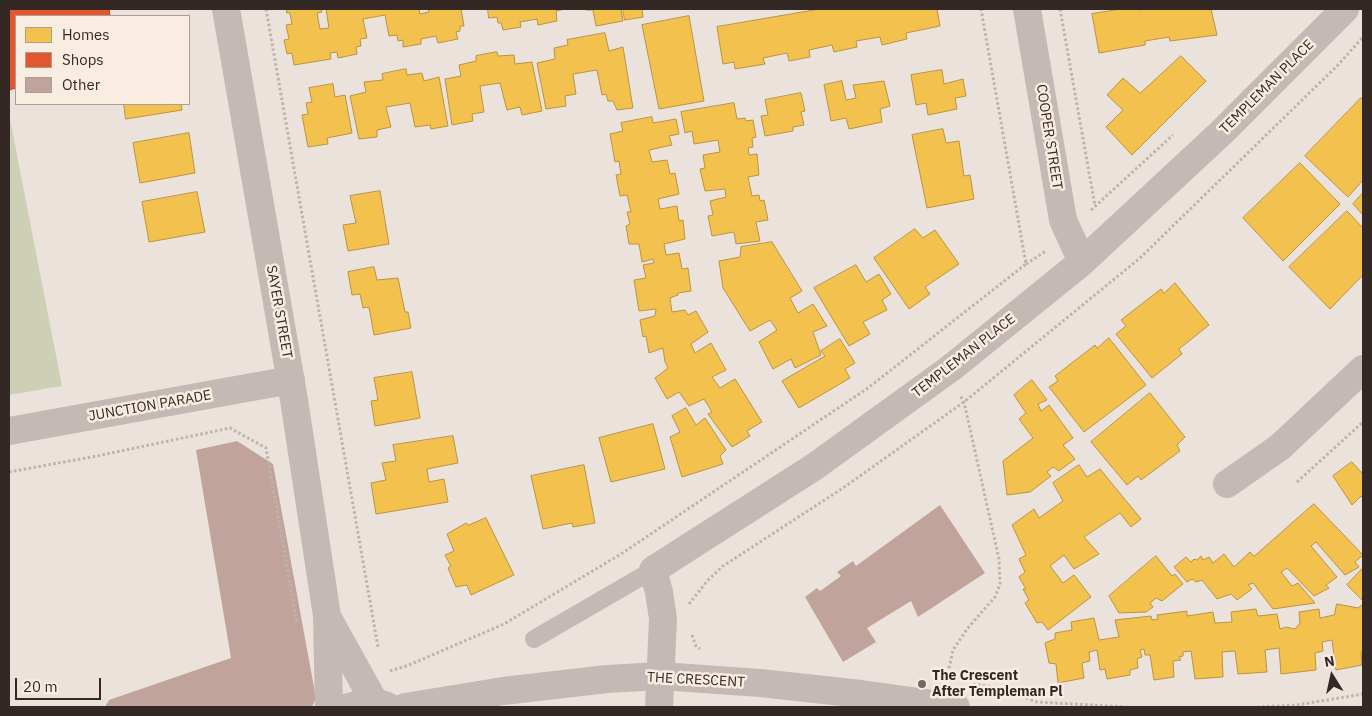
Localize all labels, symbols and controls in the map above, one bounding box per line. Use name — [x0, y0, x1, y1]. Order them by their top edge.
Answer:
legend — [15, 15, 190, 105]
text: Homes — [62, 25, 110, 44]
street label: TEMPLEMAN PLACE — [1216, 36, 1318, 138]
text: Shops — [62, 50, 104, 69]
text: Other — [62, 75, 100, 94]
street label: COOPER STREET — [1032, 83, 1066, 191]
street label: SAYER STREET — [263, 264, 295, 360]
street label: TEMPLEMAN PLACE — [909, 311, 1019, 401]
street label: JUNCTION PARADE — [87, 387, 213, 425]
north arrow — [1307, 651, 1357, 701]
text: N — [1323, 651, 1336, 671]
scale bar — [18, 668, 104, 700]
place label: The Crescent After Templeman Pl — [932, 668, 1063, 700]
street label: THE CRESCENT — [647, 669, 745, 691]
text: 20 m — [23, 677, 58, 696]
marker: The Crescent After Templeman Pl — [916, 678, 928, 690]

